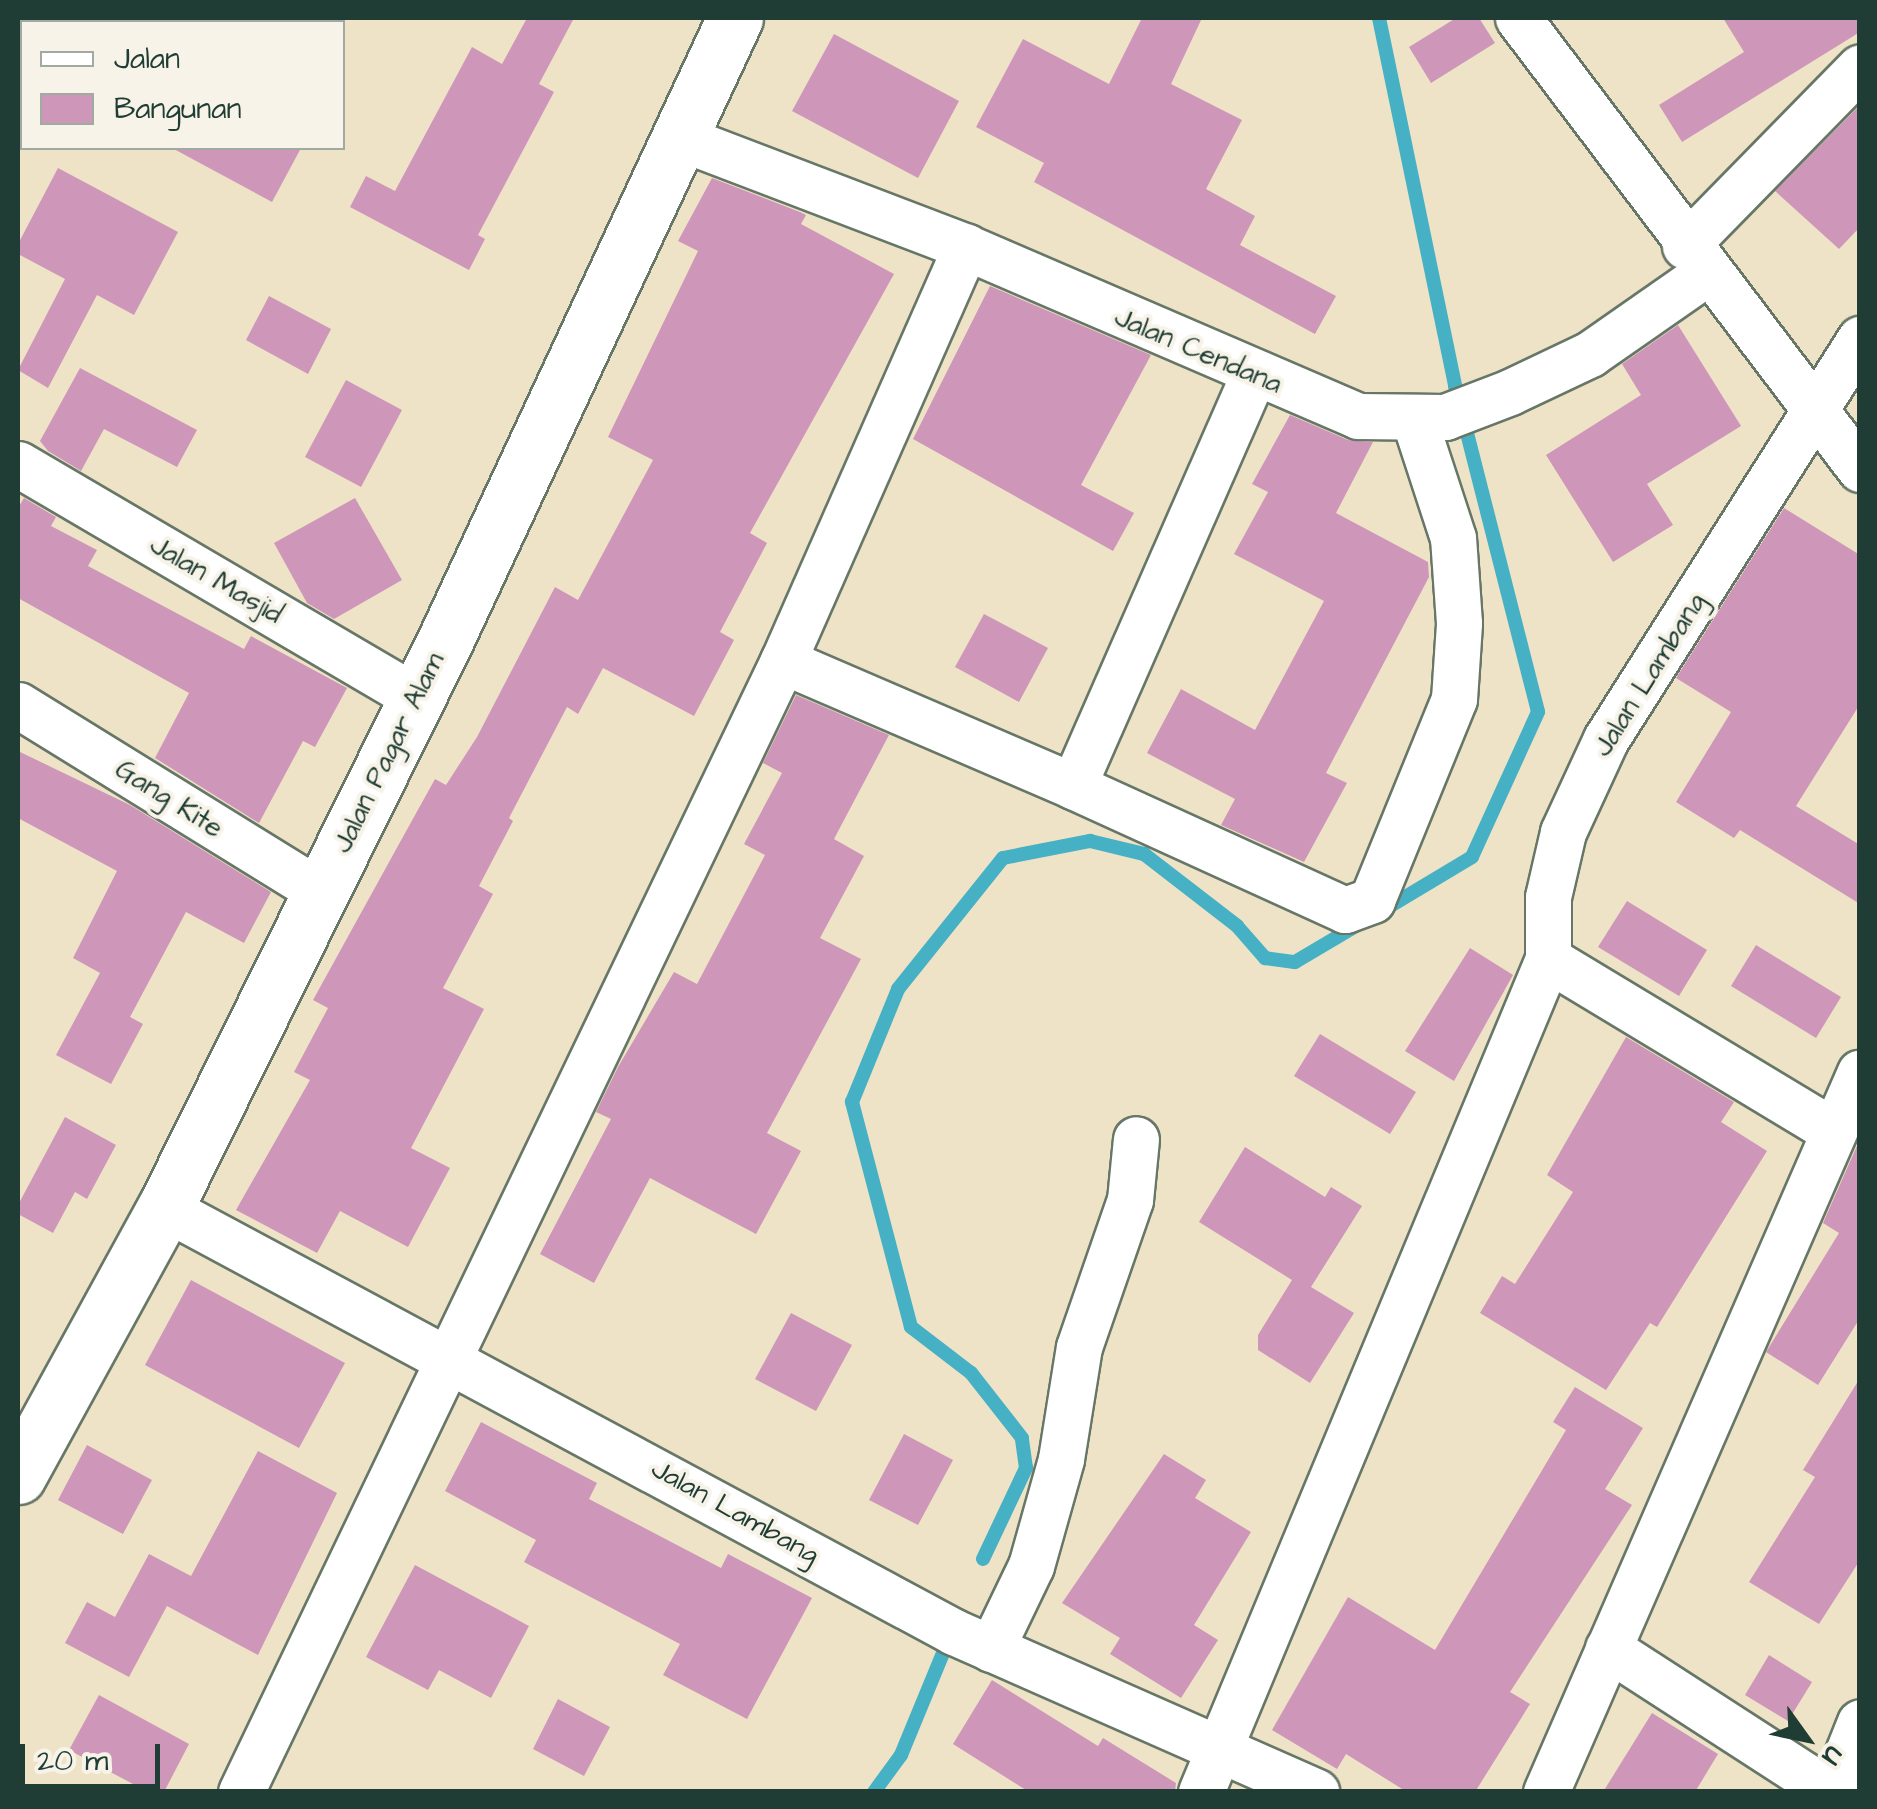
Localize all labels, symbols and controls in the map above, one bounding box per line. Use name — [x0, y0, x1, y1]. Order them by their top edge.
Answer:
legend — [20, 20, 345, 150]
text: Jalan — [114, 38, 180, 80]
text: Bangunan — [114, 88, 242, 130]
street label: Jalan Cendana — [1109, 301, 1287, 401]
street label: Jalan Masjid — [144, 528, 288, 632]
street label: Jalan Lambang — [1586, 587, 1714, 763]
street label: Jalan Pagar Alam — [326, 647, 452, 859]
street label: Gang Kite — [109, 753, 229, 845]
street label: Jalan Lambang — [645, 1452, 825, 1572]
north arrow — [1757, 1689, 1857, 1789]
scale bar — [25, 1724, 165, 1786]
text: U — [1812, 1738, 1853, 1773]
text: 20 m — [37, 1740, 108, 1782]

